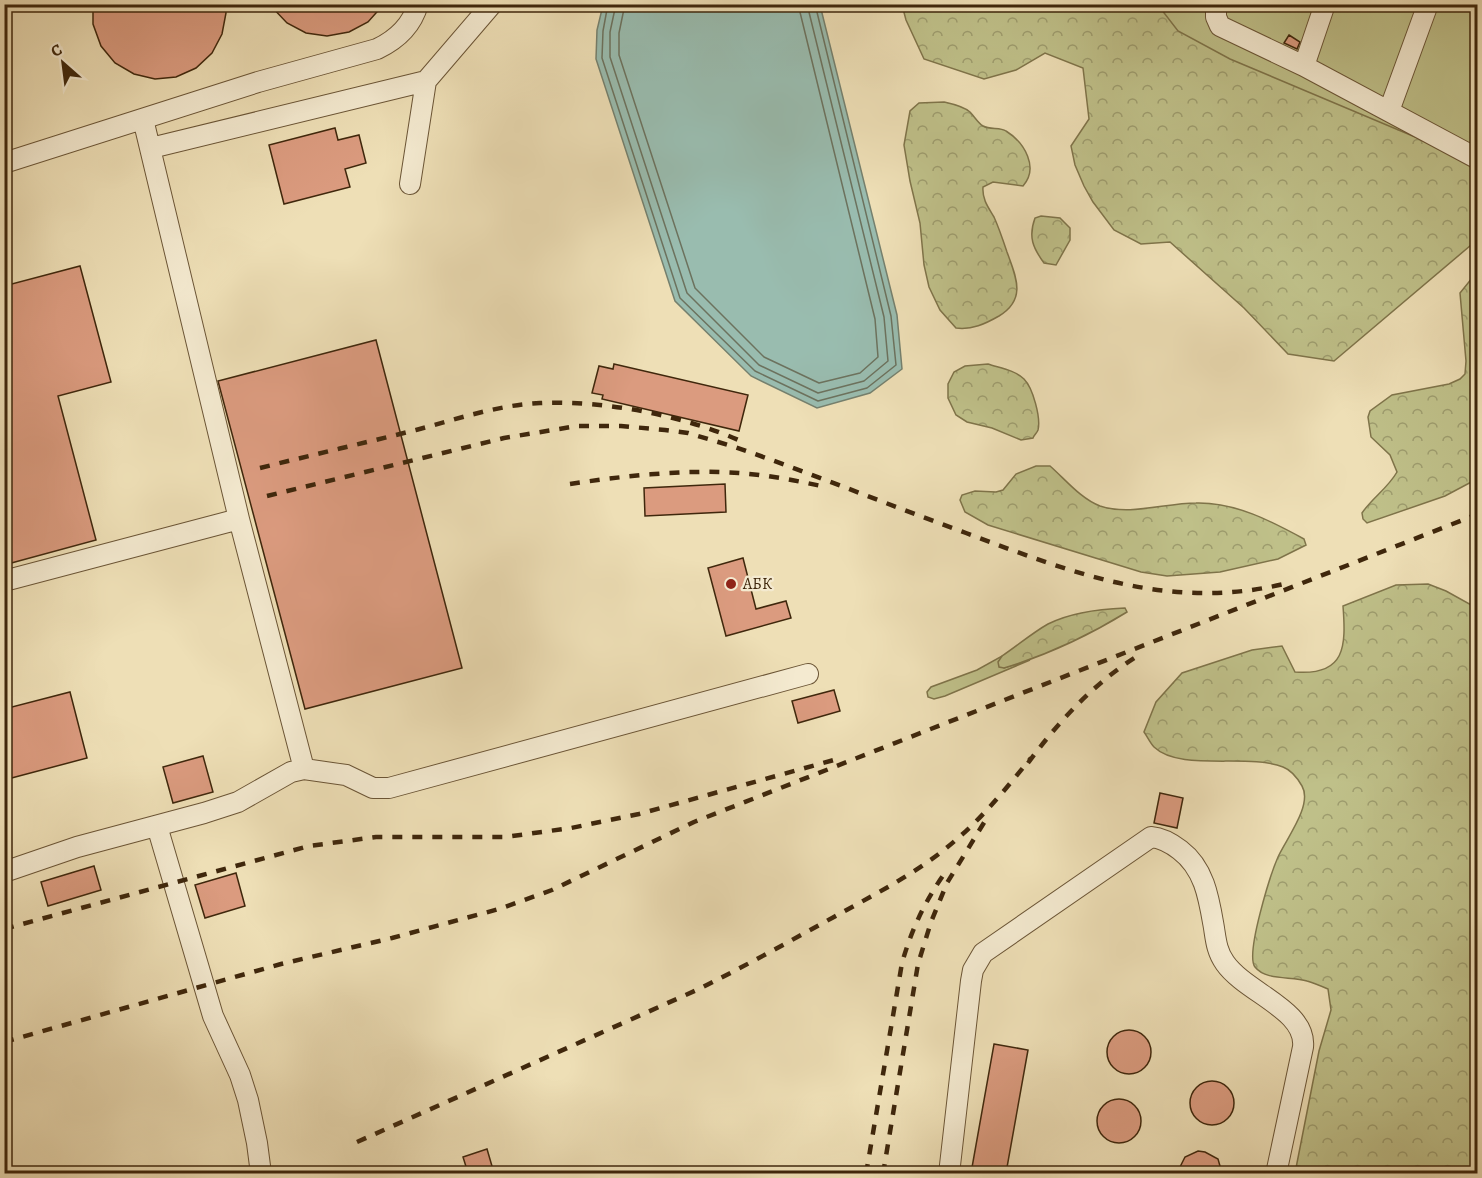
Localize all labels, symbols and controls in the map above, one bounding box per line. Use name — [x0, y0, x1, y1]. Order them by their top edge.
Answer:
north arrow — [33, 33, 93, 93]
text: С — [47, 39, 66, 63]
place label: АБК — [742, 573, 773, 595]
marker: АБК — [724, 577, 738, 591]

